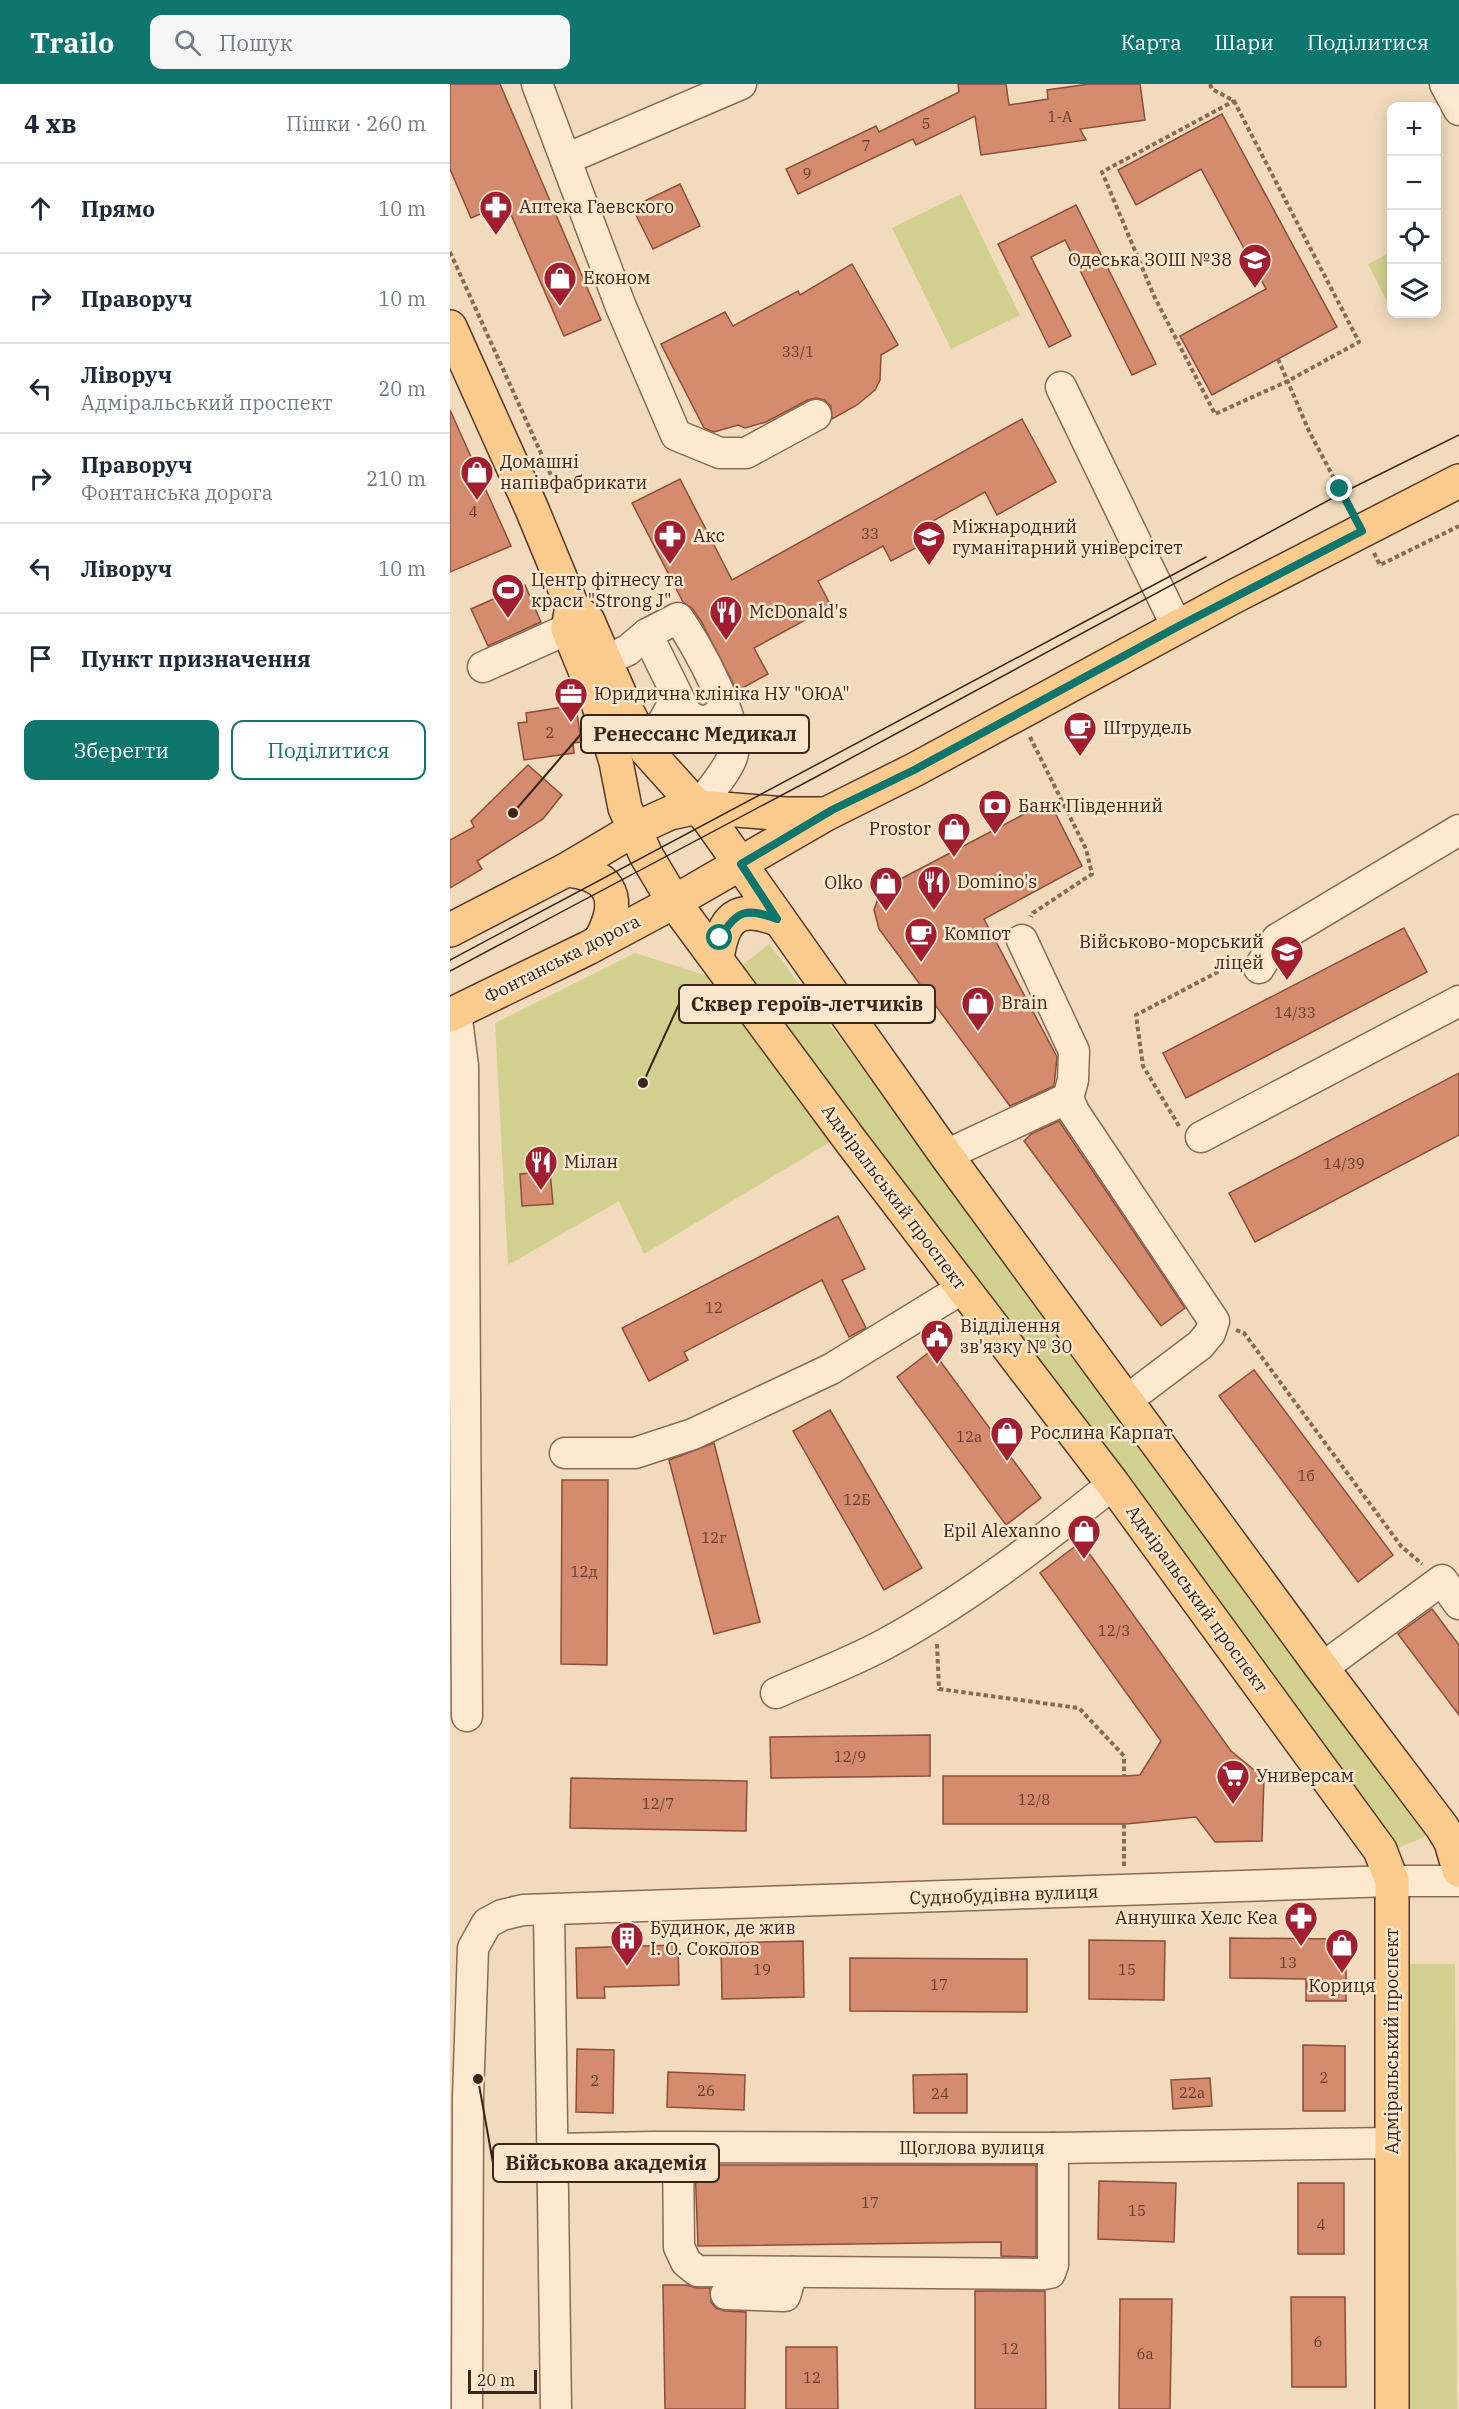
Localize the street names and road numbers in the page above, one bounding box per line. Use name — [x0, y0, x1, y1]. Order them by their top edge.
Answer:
street label: Фонтанська дорога — [480, 909, 644, 1008]
street label: Адміральський проспект — [817, 1099, 972, 1294]
street label: Адміральський проспект — [1122, 1500, 1273, 1697]
street label: Суднобудівна вулиця — [909, 1880, 1099, 1909]
street label: Адміральський проспект — [1380, 1928, 1403, 2154]
street label: Щоглова вулиця — [899, 2136, 1045, 2159]

